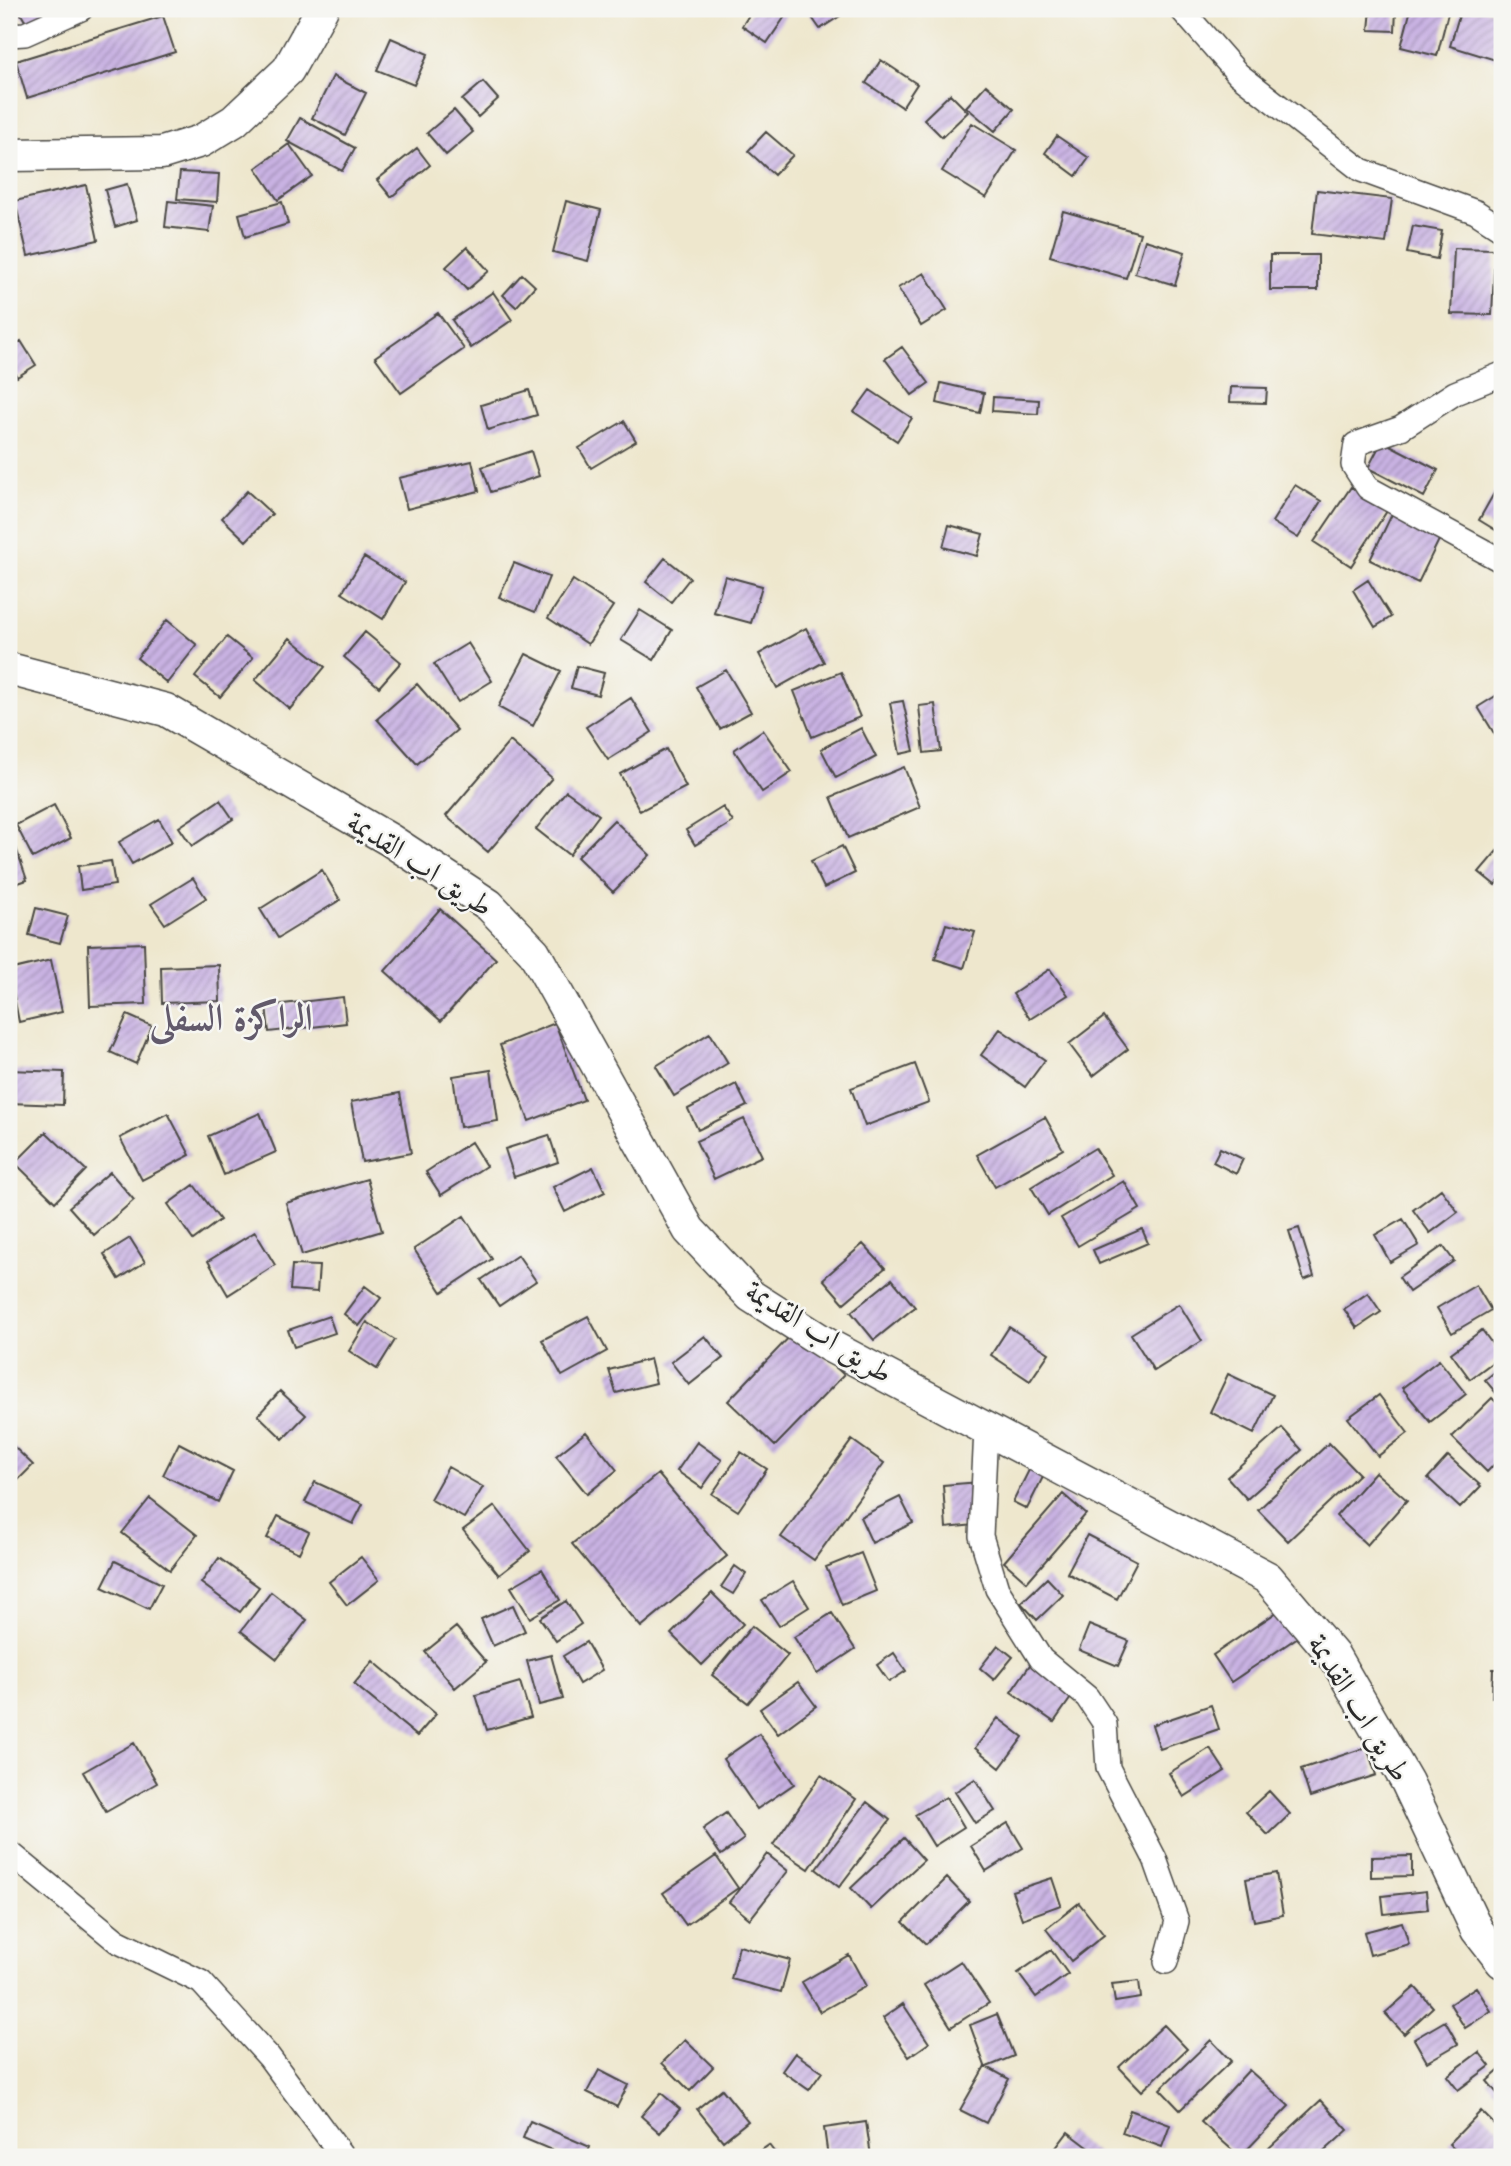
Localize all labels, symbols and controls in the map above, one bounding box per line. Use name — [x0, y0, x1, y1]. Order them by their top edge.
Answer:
street label: طريق اب القديمة — [339, 801, 501, 927]
district label: الراكزة السفلى — [148, 993, 313, 1046]
street label: طريق اب القديمة — [737, 1270, 901, 1394]
street label: طريق اب القديمة — [1297, 1626, 1421, 1790]

